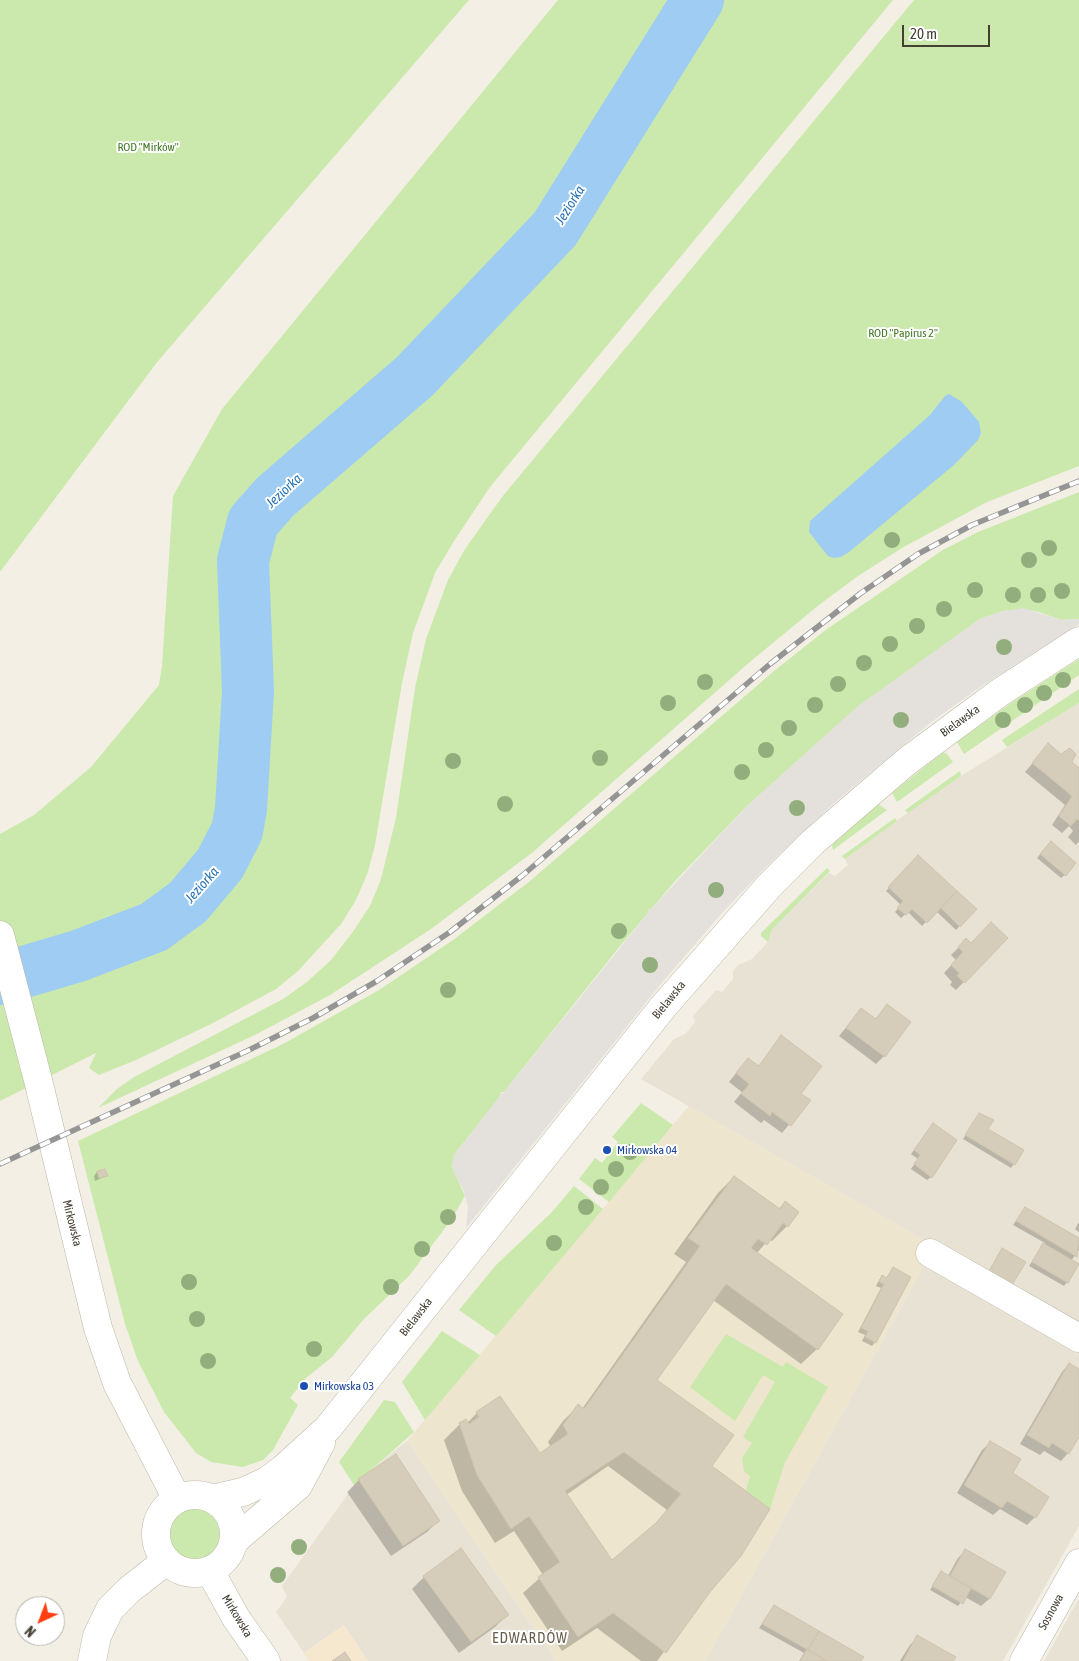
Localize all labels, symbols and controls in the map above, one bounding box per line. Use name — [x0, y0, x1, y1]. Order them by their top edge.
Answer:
scale bar — [904, 15, 992, 47]
text: 20 m — [910, 25, 937, 42]
park label: ROD "Mirków" — [117, 140, 179, 154]
water label: Jeziorka — [552, 183, 588, 227]
park label: ROD "Papirus 2" — [868, 326, 938, 340]
water label: Jeziorka — [263, 470, 305, 512]
street label: Bielawska — [938, 702, 982, 740]
water label: Jeziorka — [182, 864, 222, 906]
street label: Bielawska — [649, 978, 689, 1022]
place label: Mirkowska 04 — [617, 1143, 677, 1157]
marker: Mirkowska 04 — [601, 1144, 613, 1156]
street label: Mirkowska — [59, 1198, 85, 1248]
street label: Bielawska — [396, 1295, 436, 1339]
place label: Mirkowska 03 — [314, 1379, 374, 1393]
marker: Mirkowska 03 — [298, 1380, 310, 1392]
street label: Mirkowska — [219, 1592, 255, 1640]
street label: Sosnowa — [1035, 1592, 1067, 1632]
north arrow — [15, 1596, 65, 1646]
text: N — [22, 1623, 39, 1640]
district label: EDWARDÓW — [491, 1629, 569, 1647]

